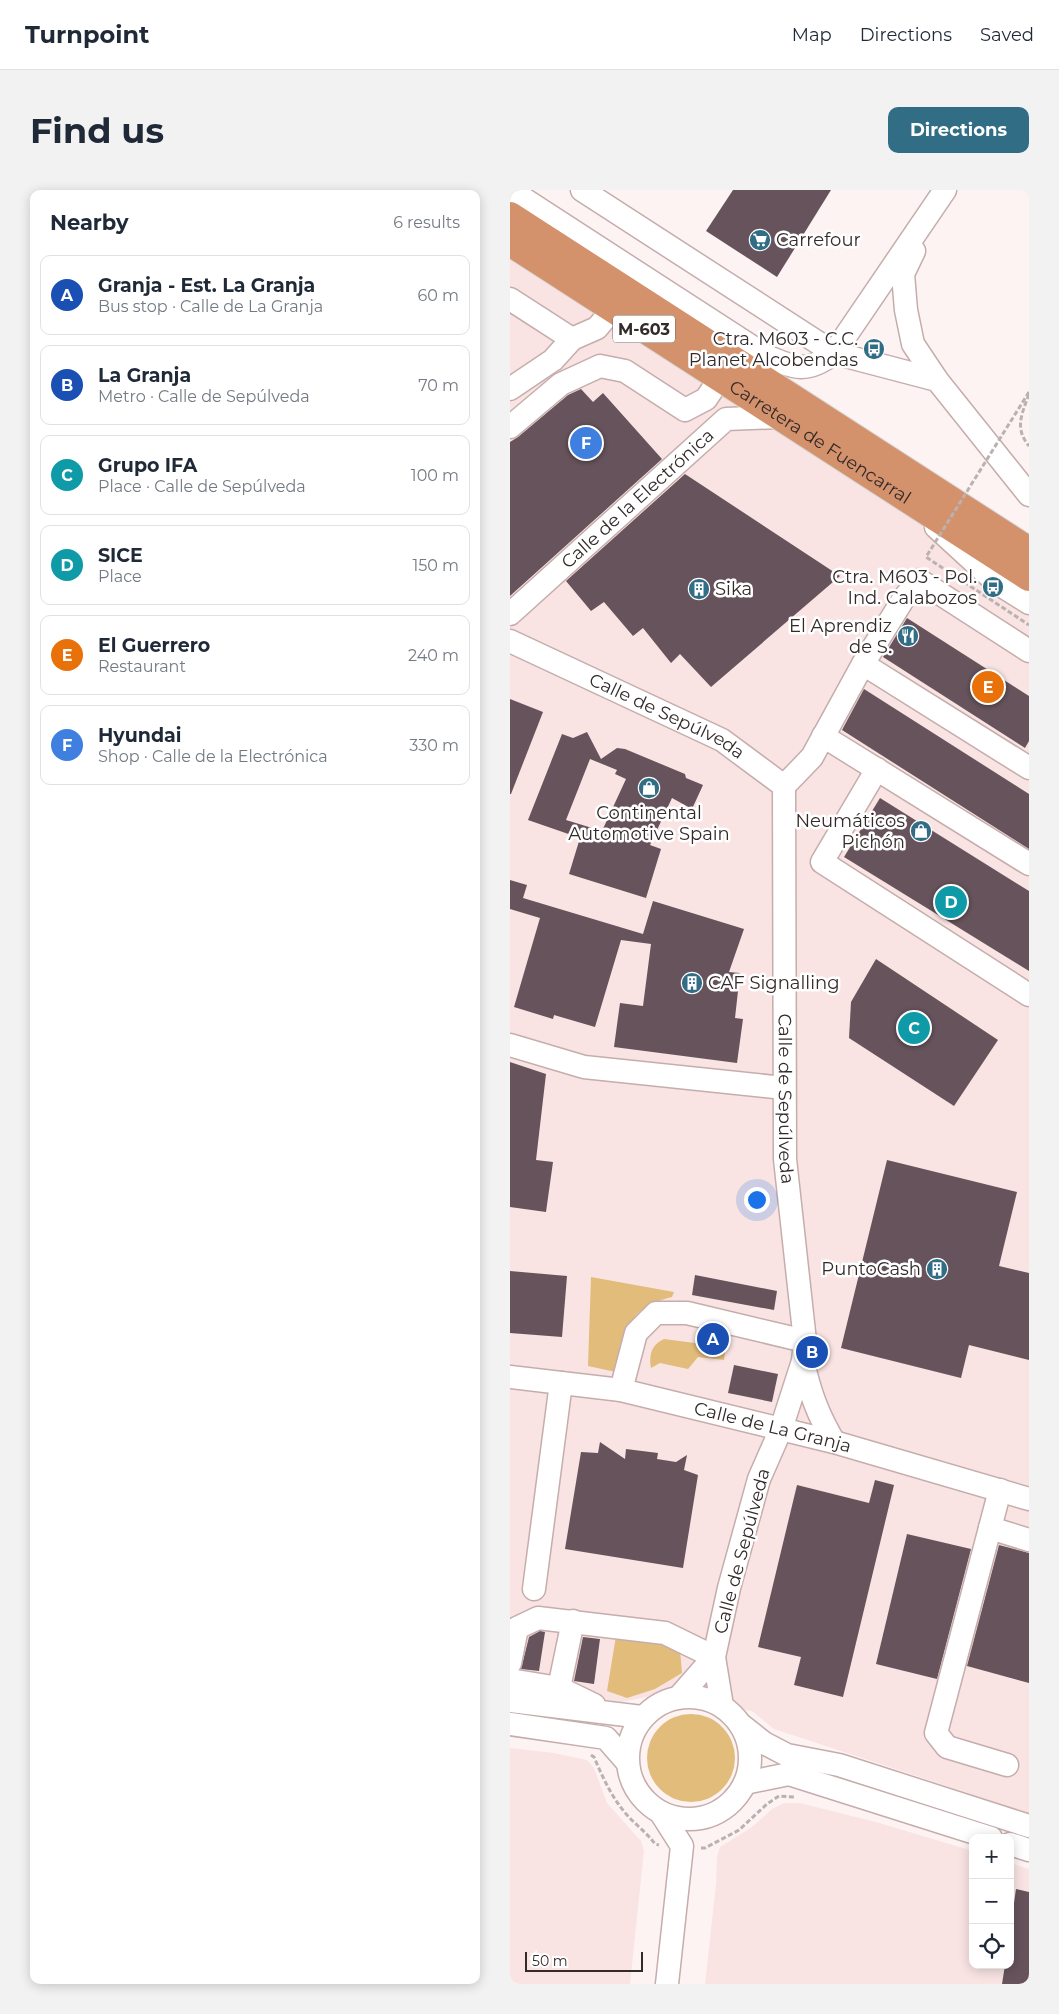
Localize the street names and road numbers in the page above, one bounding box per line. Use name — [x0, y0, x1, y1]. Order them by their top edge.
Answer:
road number: M-603 — [613, 316, 675, 342]
street label: Carretera de Fuencarral — [725, 375, 915, 509]
street label: Calle de la Electrónica — [557, 424, 719, 573]
street label: Calle de Sepúlveda — [586, 669, 749, 764]
street label: Calle de Sepúlveda — [774, 1013, 799, 1185]
street label: Calle de La Granja — [692, 1397, 854, 1457]
street label: Calle de Sepúlveda — [709, 1466, 775, 1636]

